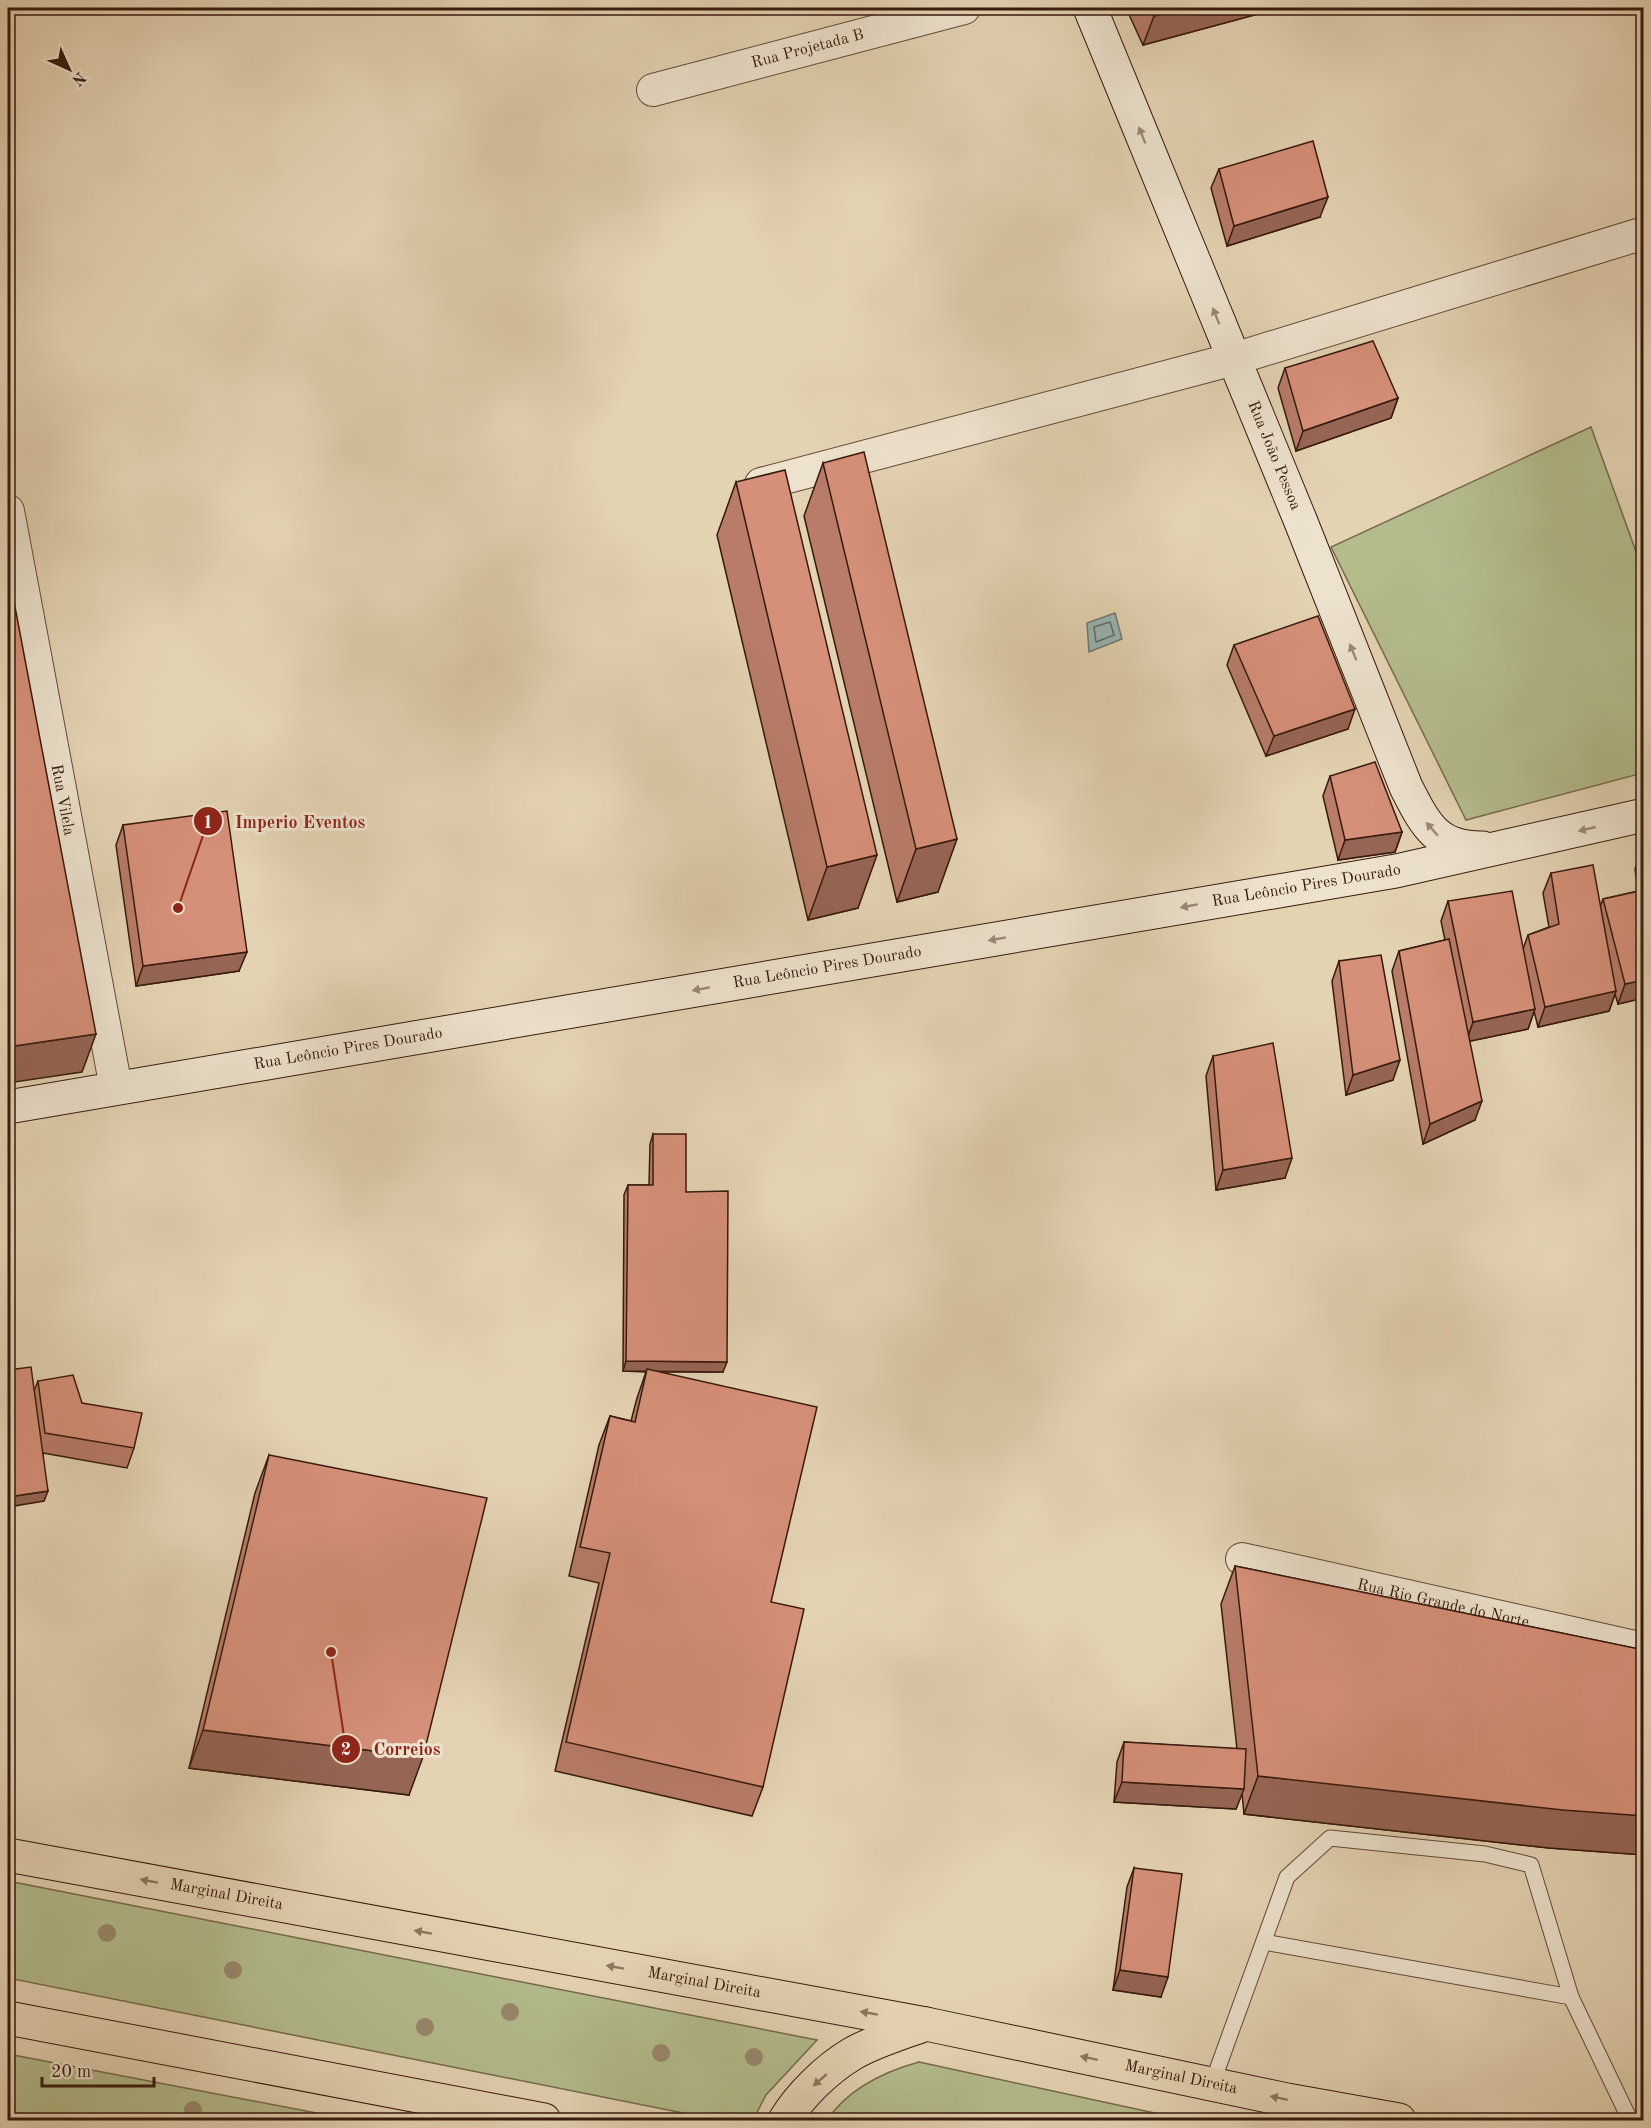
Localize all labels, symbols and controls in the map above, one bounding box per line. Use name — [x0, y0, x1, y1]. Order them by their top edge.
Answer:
street label: Rua Projetada B — [750, 27, 866, 72]
north arrow — [39, 39, 99, 99]
text: N — [68, 68, 88, 89]
one-way arrow — [1137, 126, 1146, 144]
one-way arrow — [1211, 306, 1221, 324]
street label: Rua João Pessoa — [1244, 399, 1303, 513]
one-way arrow — [1347, 643, 1357, 661]
street label: Rua Vilela — [48, 763, 77, 837]
callout: Imperio Eventos — [193, 803, 377, 839]
text: 1 — [203, 814, 213, 832]
text: Imperio Eventos — [235, 814, 366, 832]
one-way arrow — [1426, 822, 1439, 837]
one-way arrow — [1577, 824, 1596, 834]
street label: Rua Leôncio Pires Dourado — [1211, 862, 1402, 910]
one-way arrow — [1180, 902, 1199, 911]
one-way arrow — [987, 935, 1006, 944]
street label: Rua Leôncio Pires Dourado — [732, 944, 923, 992]
one-way arrow — [692, 985, 711, 994]
street label: Rua Leôncio Pires Dourado — [253, 1025, 444, 1073]
street label: Rua Rio Grande do Norte — [1355, 1577, 1531, 1631]
callout: Correios — [331, 1731, 452, 1767]
text: 2 — [341, 1741, 351, 1759]
text: Correios — [373, 1741, 441, 1759]
one-way arrow — [139, 1876, 158, 1885]
street label: Marginal Direita — [168, 1877, 284, 1913]
one-way arrow — [414, 1927, 433, 1936]
one-way arrow — [605, 1962, 624, 1971]
street label: Marginal Direita — [646, 1965, 762, 2001]
one-way arrow — [859, 2008, 878, 2017]
scale bar — [42, 2050, 154, 2088]
one-way arrow — [1079, 2053, 1098, 2062]
street label: Marginal Direita — [1123, 2058, 1239, 2097]
text: 20 m — [51, 2063, 91, 2081]
one-way arrow — [813, 2073, 828, 2086]
one-way arrow — [1270, 2093, 1289, 2102]

